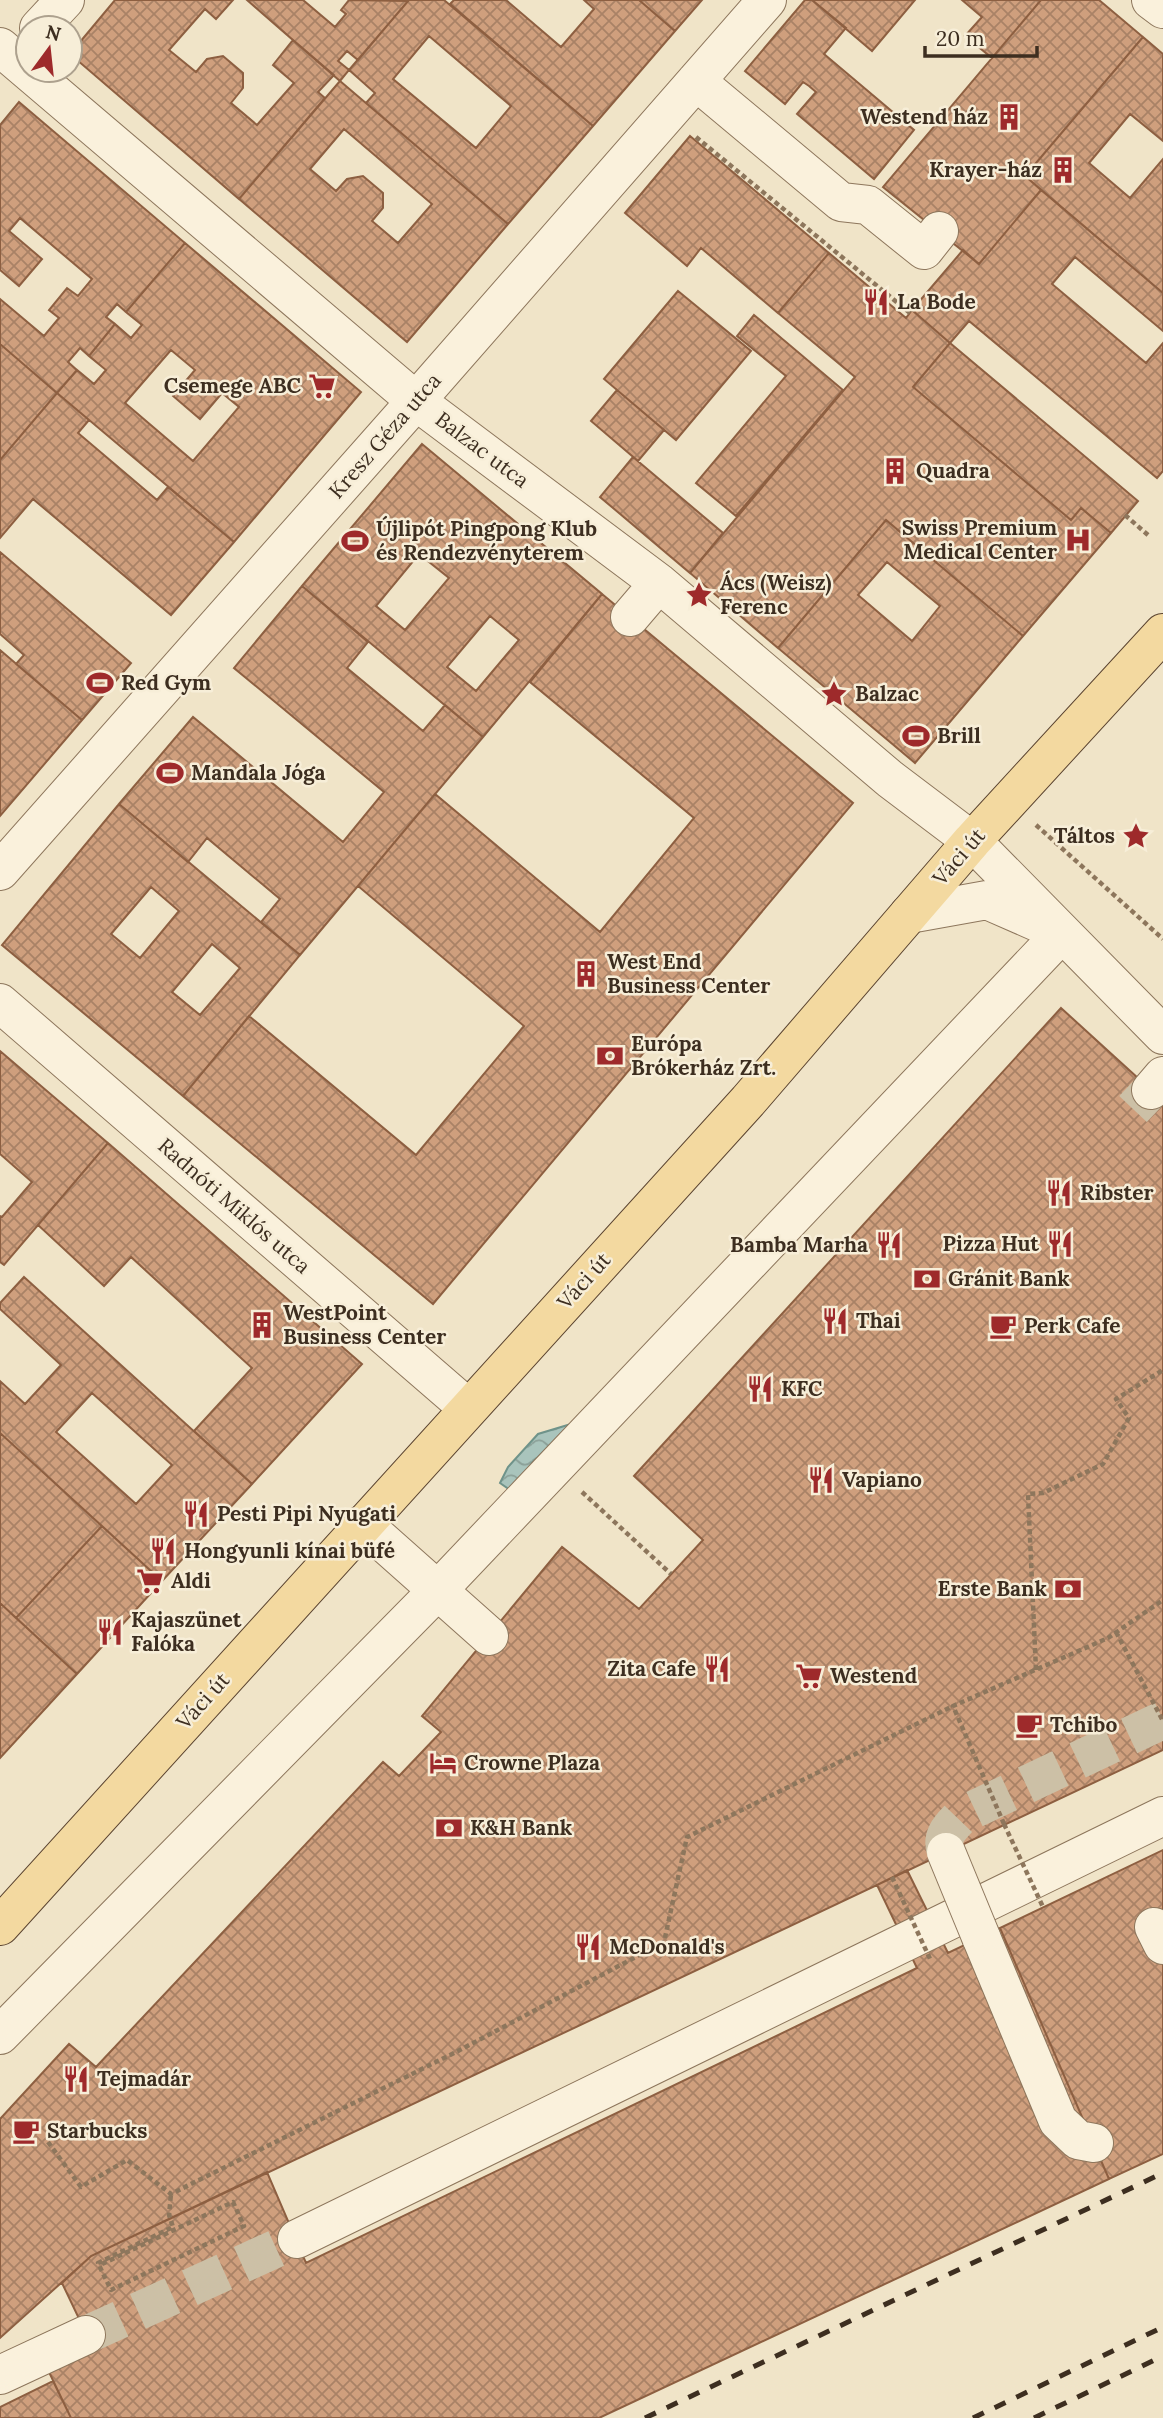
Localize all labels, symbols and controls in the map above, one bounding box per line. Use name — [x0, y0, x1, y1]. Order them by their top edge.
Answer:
north arrow — [14, 14, 84, 84]
scale bar — [925, 14, 1037, 58]
text: N — [43, 19, 64, 46]
text: 20 m — [936, 25, 985, 52]
building icon: Westend ház — [994, 102, 1024, 132]
place label: Westend ház — [860, 103, 988, 130]
building icon: Krayer-ház — [1048, 155, 1078, 185]
place label: Krayer-ház — [929, 156, 1042, 183]
restaurant icon: La Bode — [861, 287, 891, 317]
place label: La Bode — [897, 288, 976, 315]
street label: Kresz Géza utca — [323, 367, 447, 504]
supermarket icon: Csemege ABC — [307, 371, 337, 401]
place label: Csemege ABC — [164, 372, 302, 399]
street label: Balzac utca — [430, 406, 535, 494]
building icon: Quadra — [880, 456, 910, 486]
place label: Quadra — [916, 457, 990, 484]
place label: Swiss Premium Medical Center — [902, 514, 1057, 565]
place label: Újlipót Pingpong Klub és Rendezvényterem — [376, 515, 597, 566]
hospital icon: Swiss Premium Medical Center — [1063, 525, 1093, 555]
sports icon: Újlipót Pingpong Klub és Rendezvényterem — [340, 526, 370, 556]
place label: Ács (Weisz) Ferenc — [720, 569, 831, 620]
place icon: Ács (Weisz) Ferenc — [684, 580, 714, 610]
sports icon: Red Gym — [85, 668, 115, 698]
place label: Red Gym — [121, 669, 211, 696]
place icon: Balzac — [819, 679, 849, 709]
place label: Balzac — [855, 680, 919, 707]
sports icon: Brill — [901, 721, 931, 751]
place label: Brill — [937, 722, 981, 749]
sports icon: Mandala Jóga — [155, 758, 185, 788]
place label: Mandala Jóga — [191, 759, 326, 786]
place icon: Táltos — [1121, 821, 1151, 851]
street label: Váci út — [926, 822, 991, 892]
place label: Táltos — [1054, 822, 1115, 849]
place label: West End Business Center — [607, 948, 770, 999]
building icon: West End Business Center — [571, 959, 601, 989]
place label: Európa Brókerház Zrt. — [631, 1030, 776, 1081]
bank icon: Európa Brókerház Zrt. — [595, 1041, 625, 1071]
street label: Radnóti Miklós utca — [152, 1132, 316, 1279]
restaurant icon: Ribster — [1044, 1178, 1074, 1208]
place label: Ribster — [1080, 1179, 1154, 1206]
restaurant icon: Pizza Hut — [1045, 1229, 1075, 1259]
restaurant icon: Bamba Marha — [874, 1230, 904, 1260]
place label: Pizza Hut — [943, 1230, 1039, 1257]
place label: Bamba Marha — [730, 1231, 868, 1258]
street label: Váci út — [550, 1246, 617, 1315]
bank icon: Gránit Bank — [912, 1264, 942, 1294]
place label: Gránit Bank — [948, 1265, 1070, 1292]
place label: WestPoint Business Center — [283, 1299, 446, 1350]
restaurant icon: Thai — [820, 1306, 850, 1336]
place label: Thai — [856, 1307, 901, 1334]
building icon: WestPoint Business Center — [247, 1310, 277, 1340]
cafe icon: Perk Cafe — [988, 1311, 1018, 1341]
place label: Perk Cafe — [1024, 1312, 1121, 1339]
restaurant icon: KFC — [745, 1374, 775, 1404]
place label: KFC — [781, 1375, 823, 1402]
restaurant icon: Vapiano — [806, 1465, 836, 1495]
place label: Vapiano — [842, 1466, 922, 1493]
restaurant icon: Pesti Pipi Nyugati — [181, 1499, 211, 1529]
place label: Pesti Pipi Nyugati — [217, 1500, 396, 1527]
restaurant icon: Hongyunli kínai büfé — [148, 1536, 178, 1566]
place label: Hongyunli kínai büfé — [184, 1537, 395, 1564]
supermarket icon: Aldi — [135, 1566, 165, 1596]
place label: Aldi — [171, 1567, 211, 1594]
bank icon: Erste Bank — [1053, 1574, 1083, 1604]
place label: Erste Bank — [938, 1575, 1048, 1602]
place label: Kajaszünet Falóka — [131, 1606, 242, 1657]
restaurant icon: Kajaszünet Falóka — [95, 1617, 125, 1647]
restaurant icon: Zita Cafe — [702, 1654, 732, 1684]
place label: Zita Cafe — [607, 1655, 696, 1682]
supermarket icon: Westend — [794, 1661, 824, 1691]
place label: Westend — [830, 1662, 917, 1689]
street label: Váci út — [169, 1666, 236, 1735]
cafe icon: Tchibo — [1014, 1710, 1044, 1740]
place label: Tchibo — [1050, 1711, 1117, 1738]
hotel icon: Crowne Plaza — [428, 1748, 458, 1778]
place label: Crowne Plaza — [464, 1749, 600, 1776]
bank icon: K&H Bank — [434, 1813, 464, 1843]
place label: K&H Bank — [470, 1814, 573, 1841]
restaurant icon: McDonald's — [573, 1932, 603, 1962]
place label: McDonald's — [609, 1933, 725, 1960]
restaurant icon: Tejmadár — [61, 2064, 91, 2094]
place label: Tejmadár — [97, 2065, 191, 2092]
cafe icon: Starbucks — [11, 2116, 41, 2146]
place label: Starbucks — [47, 2117, 148, 2144]

